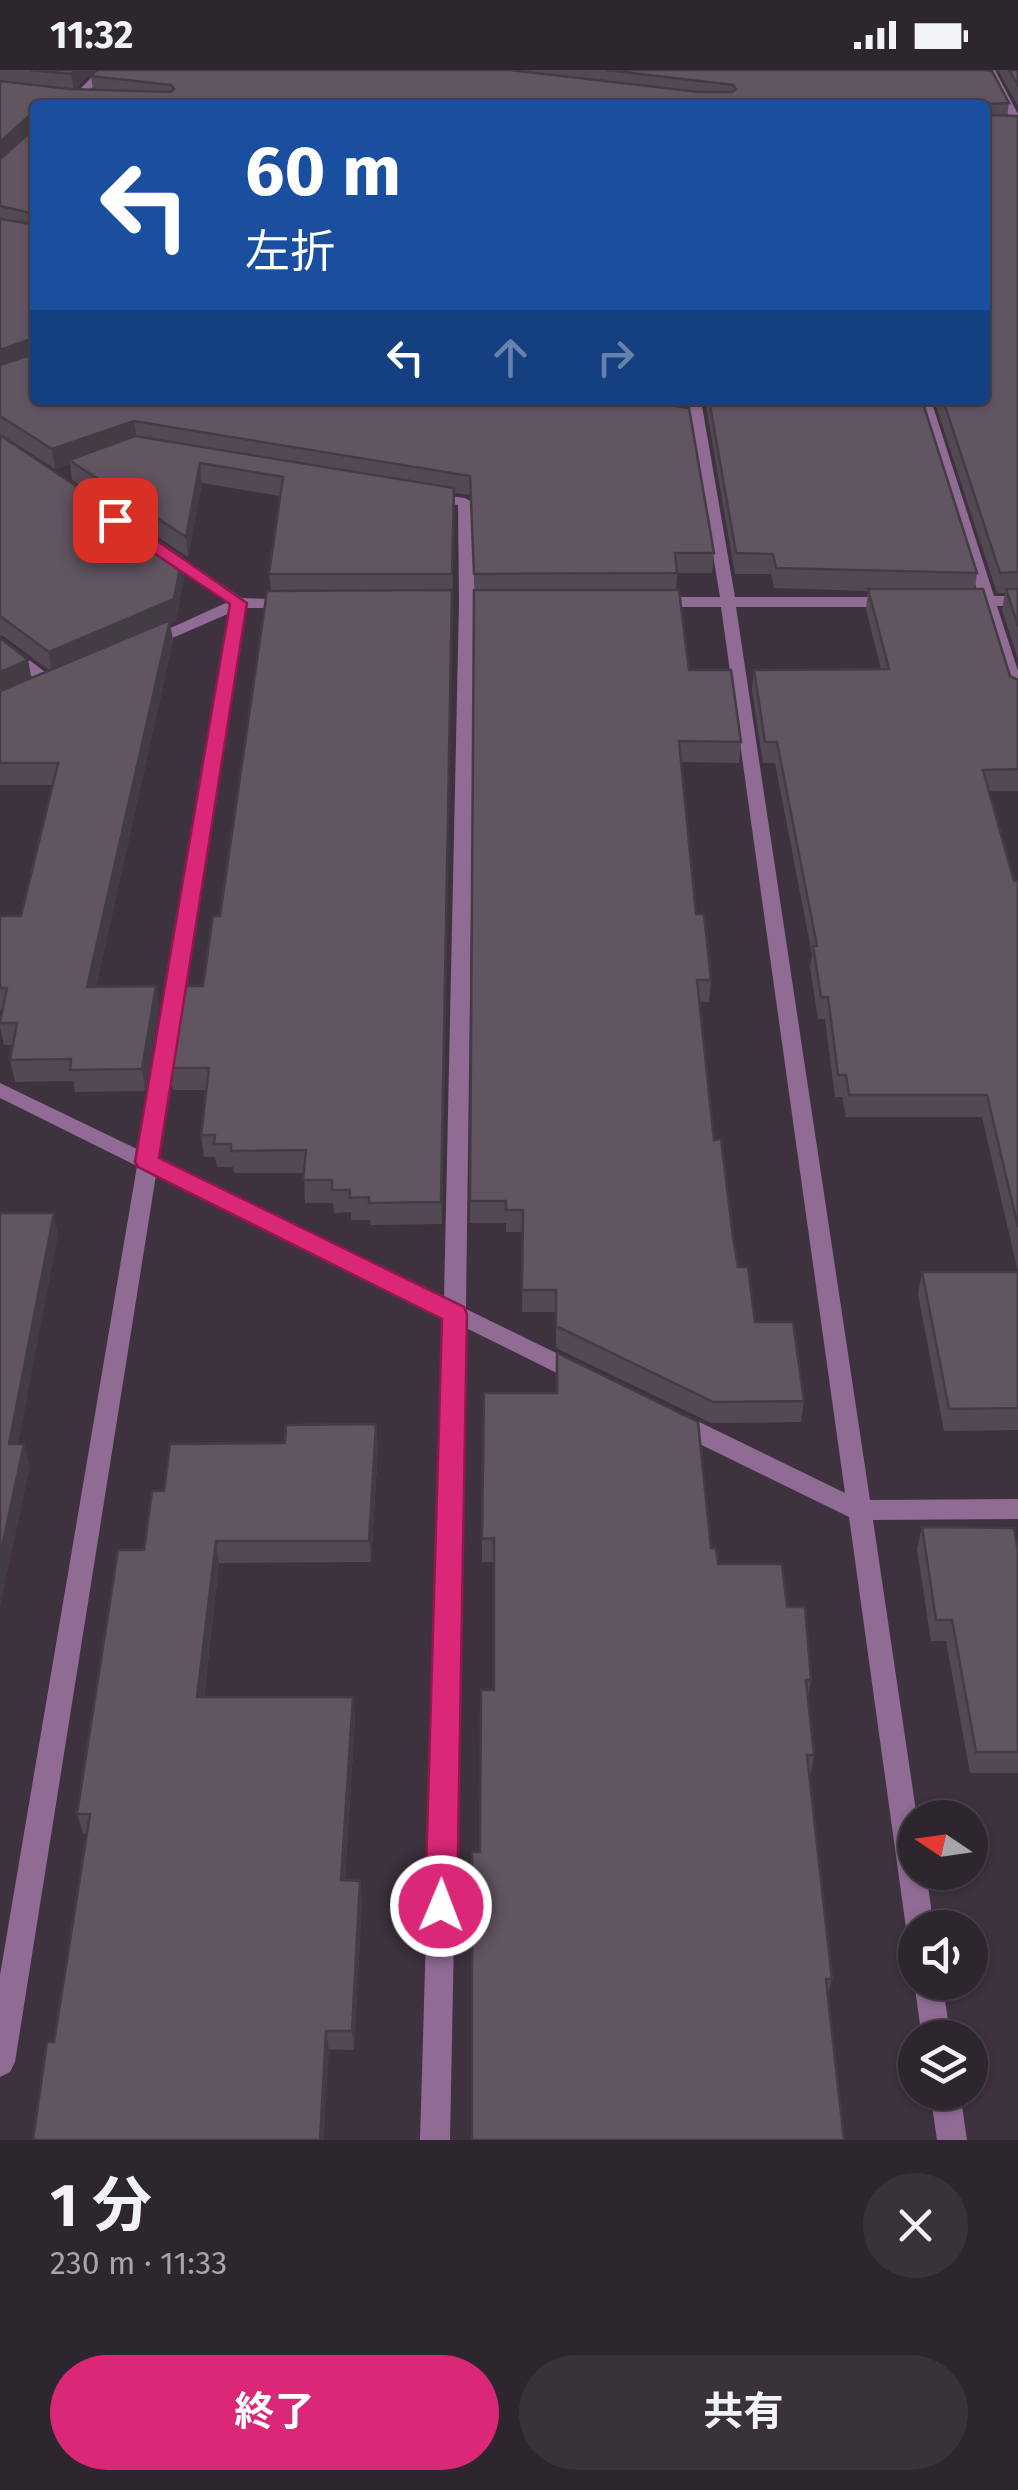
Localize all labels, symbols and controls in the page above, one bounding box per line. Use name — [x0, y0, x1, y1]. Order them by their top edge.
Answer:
text: 11:32 — [50, 12, 133, 58]
text: 60 m — [245, 130, 401, 214]
icon: left — [80, 140, 210, 270]
text: 左折 — [245, 225, 335, 279]
icon: left — [378, 330, 433, 385]
icon: ahead — [483, 330, 538, 385]
icon: right — [588, 330, 643, 385]
pin — [73, 478, 158, 563]
icon: arrive — [88, 493, 143, 548]
north arrow — [898, 1800, 988, 1890]
map controls — [898, 1800, 988, 2110]
position arrow — [389, 1854, 493, 1958]
button: sound — [898, 1910, 988, 2000]
button: layers — [898, 2020, 988, 2110]
text: 1 分 — [50, 2170, 152, 2242]
button: close — [863, 2173, 968, 2278]
text: 230 m · 11:33 — [50, 2244, 227, 2282]
button: 終了 — [50, 2355, 499, 2470]
button: 共有 — [519, 2355, 968, 2470]

